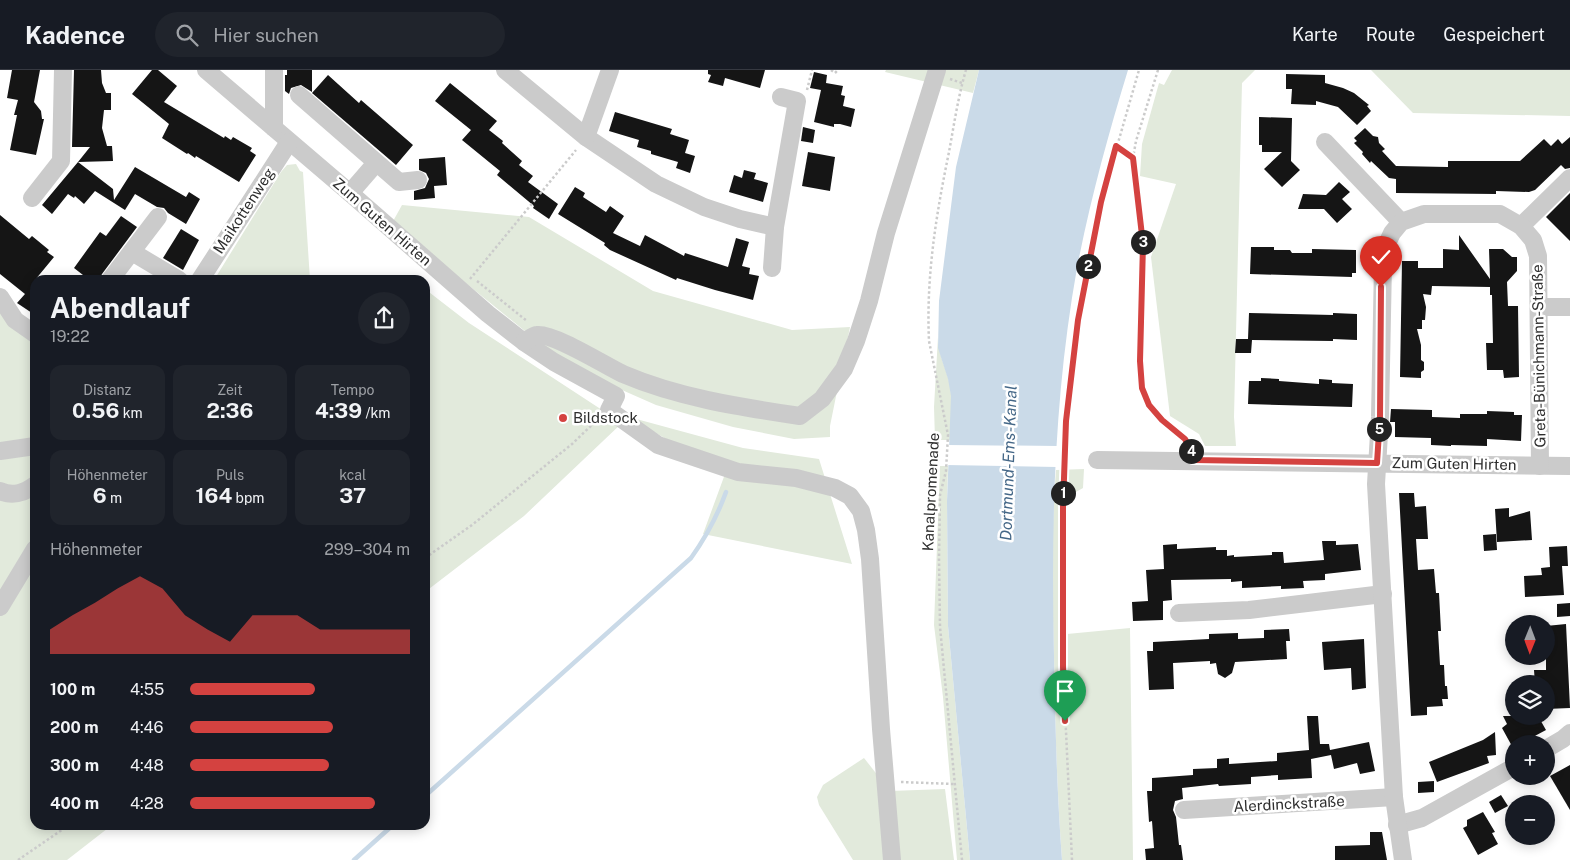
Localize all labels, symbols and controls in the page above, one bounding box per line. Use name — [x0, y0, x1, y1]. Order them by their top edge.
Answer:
search box — [155, 12, 505, 57]
text: Kadence — [25, 21, 125, 49]
icon: search — [173, 21, 201, 49]
text: Hier suchen — [213, 24, 319, 46]
text: Karte — [1292, 24, 1338, 45]
text: Route — [1366, 24, 1415, 45]
text: Gespeichert — [1443, 24, 1545, 45]
street label: Maikottenweg — [210, 165, 278, 257]
street label: Zum Guten Hirten — [330, 174, 435, 269]
pin: 3 — [1130, 230, 1156, 254]
text: 3 — [1139, 234, 1148, 250]
pin — [1360, 236, 1402, 287]
icon: check — [1367, 243, 1395, 271]
pin: 2 — [1076, 254, 1100, 278]
text: 2 — [1084, 258, 1093, 274]
street label: Greta-Bünichmann-Straße — [1528, 264, 1549, 448]
text: Abendlauf — [50, 291, 190, 324]
button: share — [358, 292, 410, 344]
text: 19:22 — [50, 327, 90, 346]
text: Distanz — [83, 382, 131, 398]
text: Zeit — [217, 382, 243, 398]
text: Tempo — [331, 382, 374, 398]
water label: Dortmund-Ems-Kanal — [996, 385, 1021, 541]
text: 0.56 — [72, 398, 119, 423]
text: 2:36 — [207, 398, 253, 423]
text: 4:39 — [315, 398, 362, 423]
text: km — [119, 405, 143, 421]
text: /km — [362, 405, 390, 421]
place label: Bildstock — [573, 409, 638, 426]
marker: Bildstock — [557, 412, 569, 424]
pin: 5 — [1366, 416, 1392, 442]
text: 5 — [1375, 421, 1384, 437]
street label: Kanalpromenade — [919, 432, 942, 552]
pin: 4 — [1178, 438, 1204, 464]
text: 4 — [1187, 443, 1196, 459]
street label: Zum Guten Hirten — [1391, 454, 1517, 473]
text: Höhenmeter — [67, 467, 148, 483]
text: Puls — [216, 467, 244, 483]
text: kcal — [339, 467, 366, 483]
pin: 1 — [1050, 480, 1076, 506]
text: 6 — [93, 483, 107, 508]
text: 164 — [196, 483, 232, 508]
text: 37 — [339, 483, 366, 508]
text: 1 — [1061, 485, 1067, 501]
text: m — [107, 490, 122, 506]
text: bpm — [232, 490, 264, 506]
text: Höhenmeter — [50, 540, 143, 559]
text: 299–304 m — [324, 540, 410, 559]
north arrow — [1505, 615, 1555, 665]
map controls — [1505, 615, 1555, 845]
pin — [1044, 670, 1086, 721]
button: layers — [1505, 675, 1555, 725]
icon: arrive — [1051, 677, 1079, 705]
text: 100 m — [50, 680, 95, 699]
text: 4:55 — [130, 680, 164, 699]
text: 200 m — [50, 718, 99, 737]
text: 4:46 — [130, 718, 164, 737]
button: + — [1505, 735, 1555, 785]
text: 300 m — [50, 756, 99, 775]
text: 4:48 — [130, 756, 164, 775]
street label: Alerdinckstraße — [1233, 792, 1345, 815]
text: 400 m — [50, 794, 99, 813]
text: 4:28 — [130, 794, 164, 813]
button: − — [1505, 795, 1555, 845]

